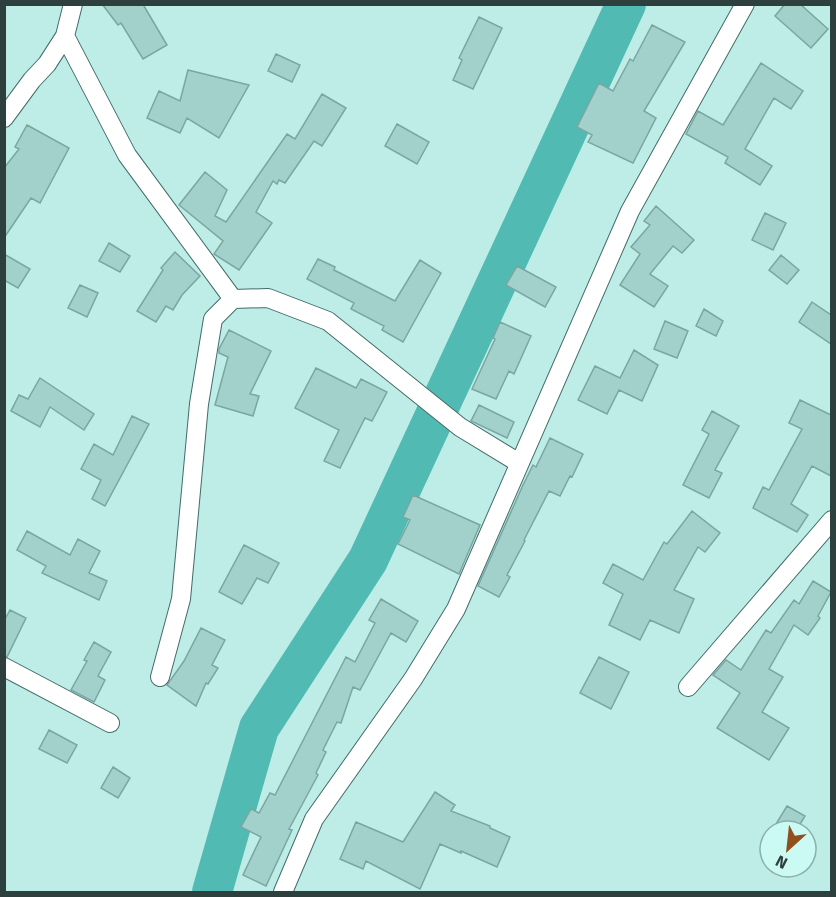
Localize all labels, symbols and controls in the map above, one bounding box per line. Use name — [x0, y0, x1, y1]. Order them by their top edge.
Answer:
north arrow — [758, 819, 818, 879]
text: N — [772, 851, 790, 873]

